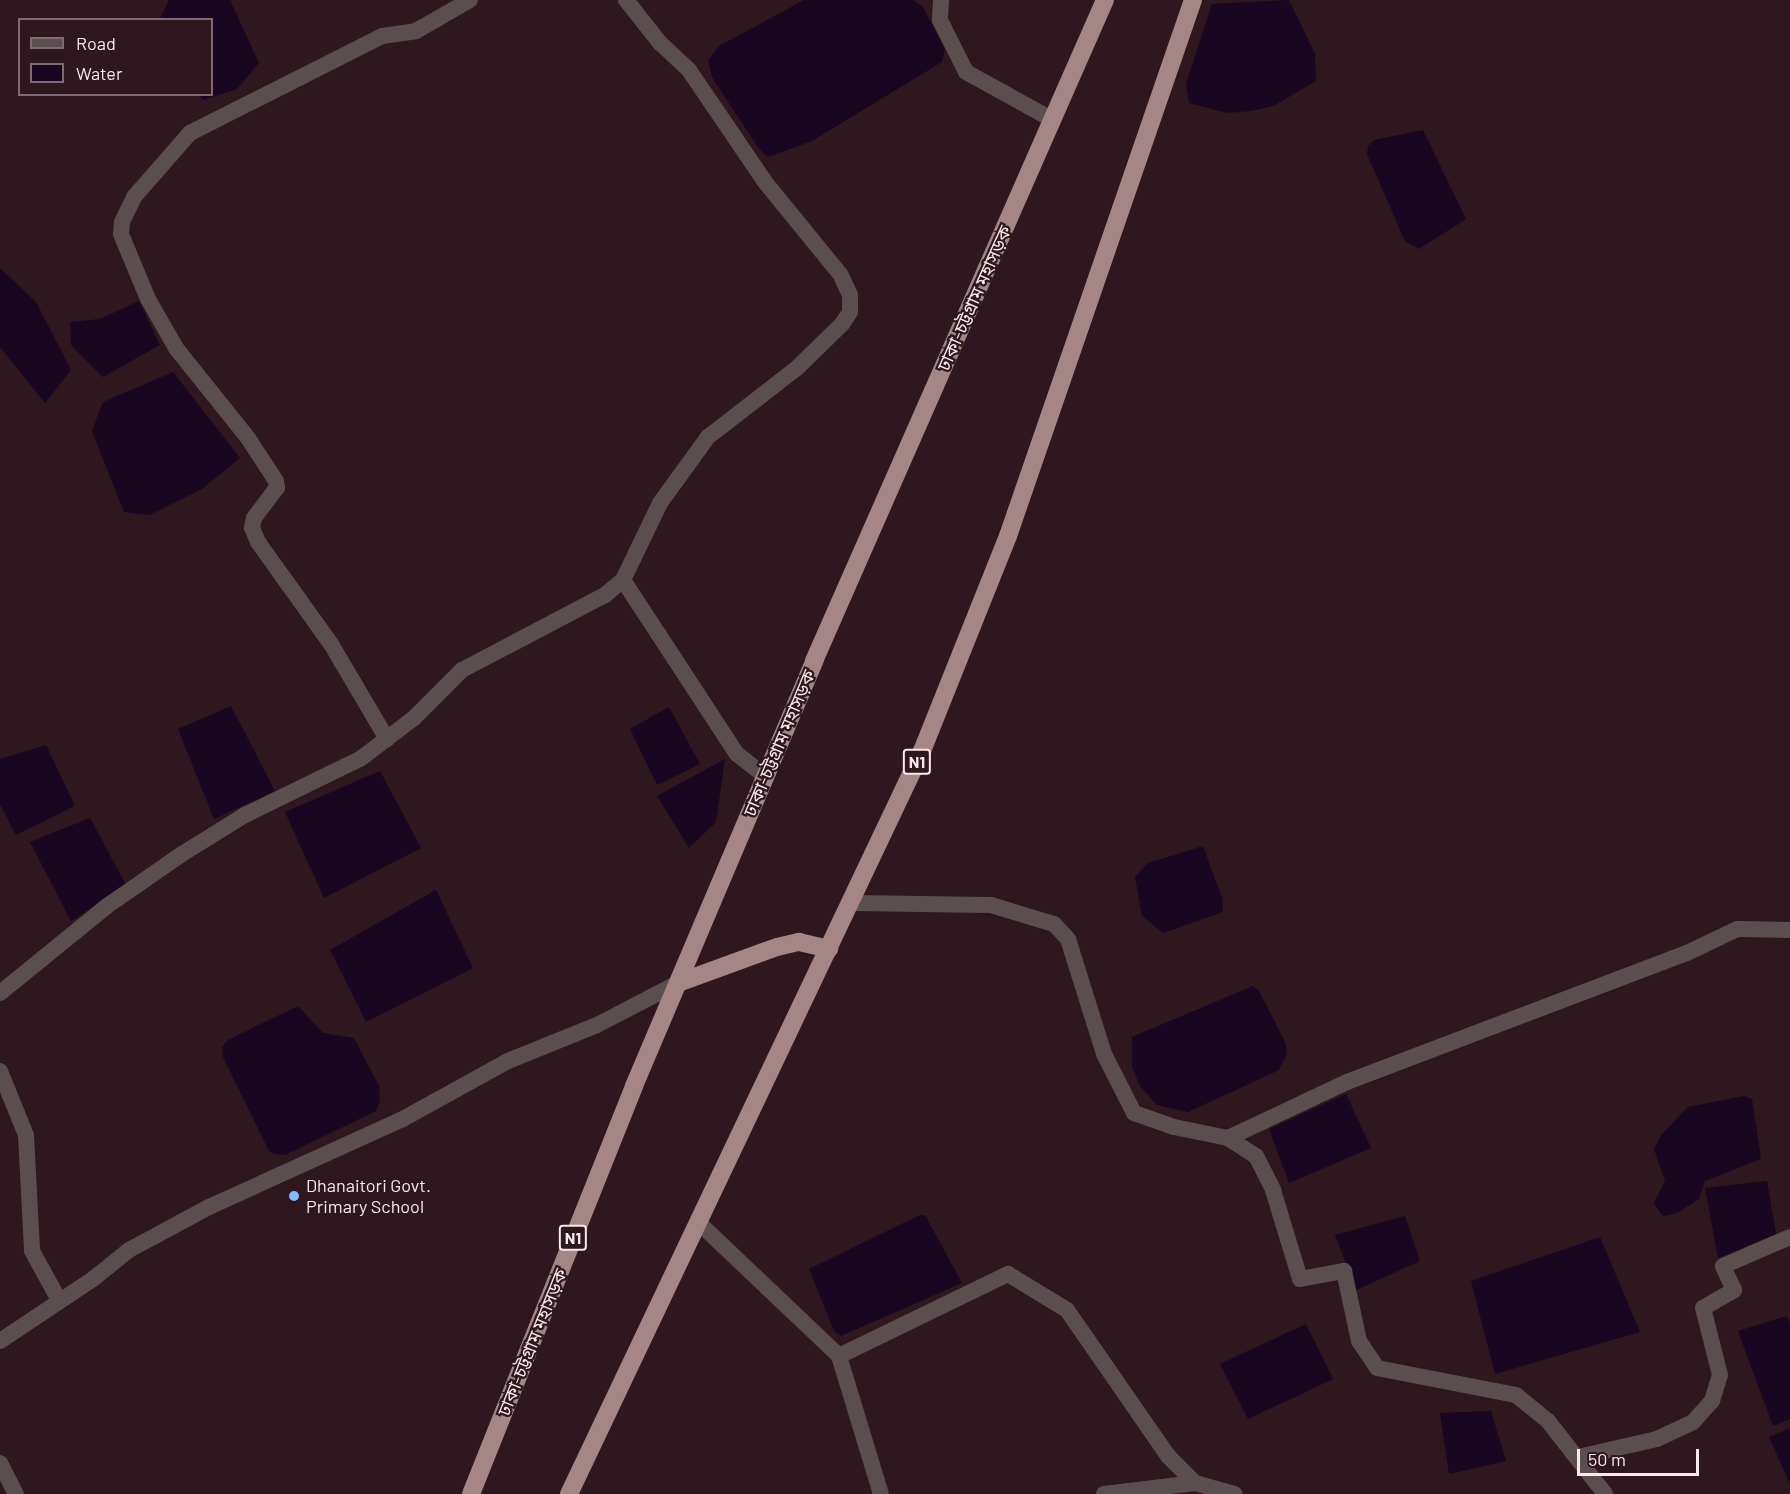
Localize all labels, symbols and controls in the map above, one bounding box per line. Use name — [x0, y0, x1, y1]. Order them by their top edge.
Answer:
legend — [18, 18, 213, 96]
text: Road — [76, 32, 116, 54]
text: Water — [76, 62, 123, 84]
street label: ঢাকা-চট্টগ্রাম মহাসড়ক — [932, 222, 1016, 374]
street label: ঢাকা-চট্টগ্রাম মহাসড়ক — [738, 667, 820, 819]
road number: N1 — [902, 749, 932, 775]
place label: Dhanaitori Govt. Primary School — [306, 1175, 431, 1218]
marker: Dhanaitori Govt. Primary School — [287, 1189, 301, 1203]
road number: N1 — [558, 1225, 588, 1251]
street label: ঢাকা-চট্টগ্রাম মহাসড়ক — [493, 1265, 571, 1419]
scale bar — [1580, 1437, 1702, 1475]
text: 50 m — [1588, 1448, 1626, 1470]

